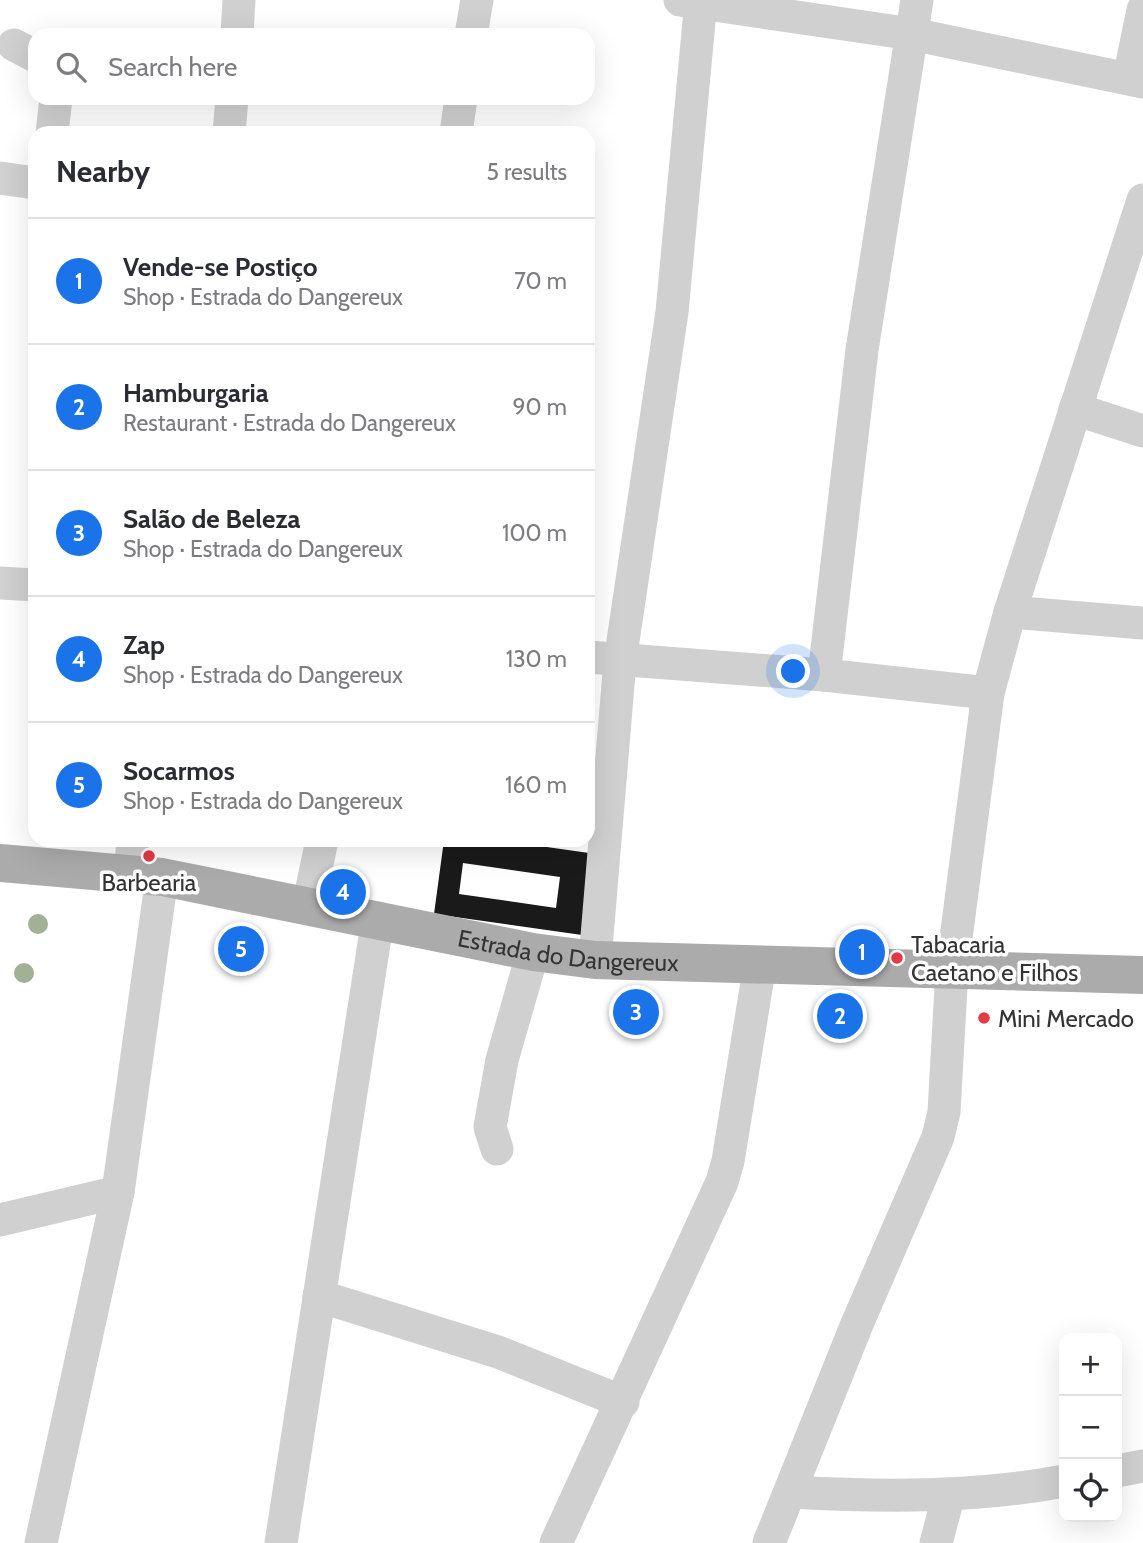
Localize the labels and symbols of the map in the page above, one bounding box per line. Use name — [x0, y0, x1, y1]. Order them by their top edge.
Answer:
your location — [776, 654, 810, 688]
marker: Barbearia — [141, 848, 157, 864]
pin: 4 — [320, 866, 366, 918]
place label: Barbearia — [102, 868, 197, 897]
pin: 5 — [218, 923, 264, 975]
street label: Estrada do Dangereux — [455, 923, 680, 977]
pin: 1 — [839, 926, 885, 978]
place label: Tabacaria Caetano e Filhos — [911, 930, 1078, 987]
marker: Tabacaria Caetano e Filhos — [889, 950, 905, 966]
pin: 3 — [613, 986, 659, 1038]
pin: 2 — [817, 990, 863, 1042]
place label: Mini Mercado — [998, 1004, 1134, 1033]
marker: Mini Mercado — [976, 1010, 992, 1026]

